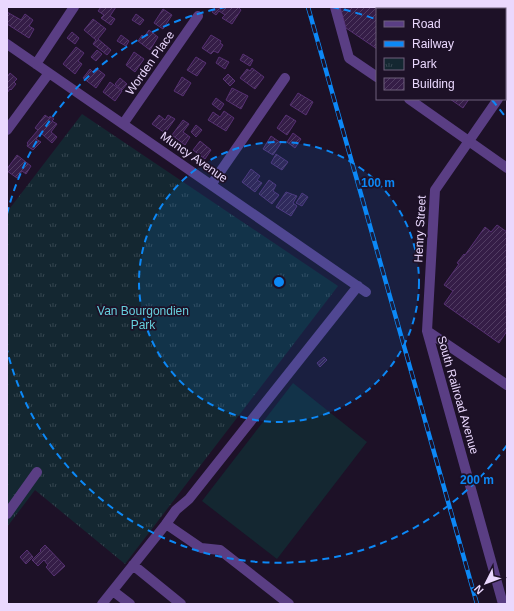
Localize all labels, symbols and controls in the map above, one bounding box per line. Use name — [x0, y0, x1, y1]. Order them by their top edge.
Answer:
legend — [376, 8, 506, 100]
text: Road — [412, 17, 441, 31]
street label: Worden Place — [123, 28, 177, 98]
text: Railway — [412, 37, 454, 51]
text: Park — [412, 57, 438, 71]
text: Building — [412, 77, 455, 91]
street label: Muncy Avenue — [158, 129, 230, 185]
text: 100 m — [361, 176, 395, 190]
street label: Henry Street — [411, 194, 429, 263]
centre of rings — [272, 275, 286, 289]
park label: Van Bourgondien Park — [97, 304, 189, 332]
street label: South Railroad Avenue — [434, 334, 482, 456]
text: 200 m — [460, 473, 494, 487]
north arrow — [466, 563, 506, 603]
text: N — [471, 583, 486, 597]

